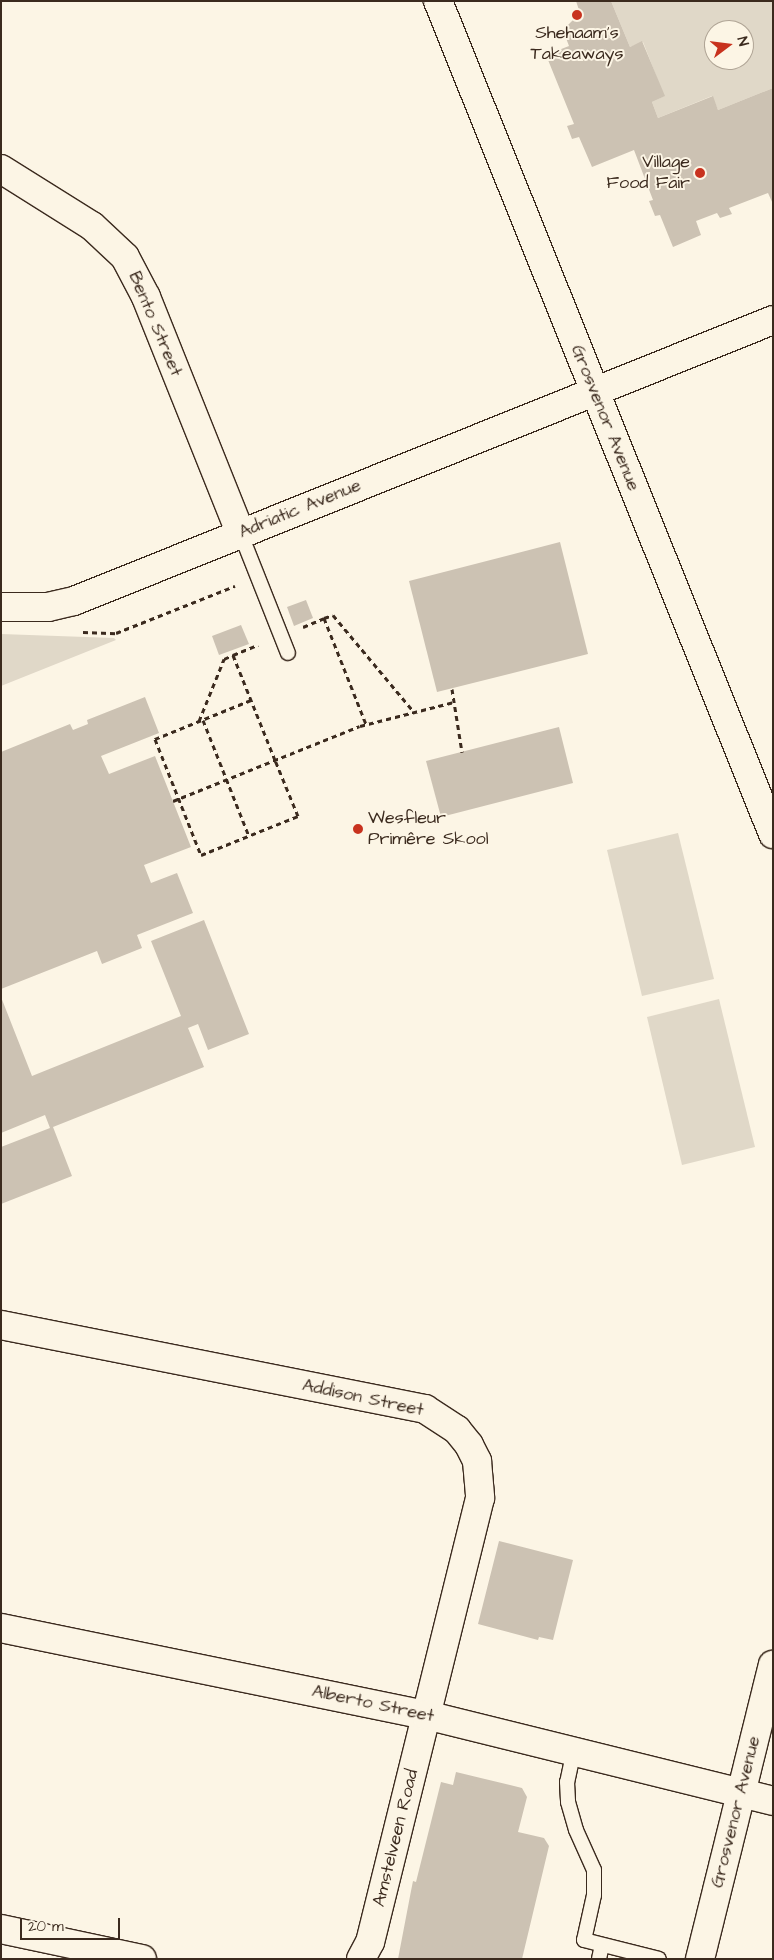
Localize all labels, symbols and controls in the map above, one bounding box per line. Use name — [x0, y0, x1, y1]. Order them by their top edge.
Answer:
marker: Shehaam's Takeaways — [571, 9, 583, 21]
north arrow — [704, 20, 754, 70]
place label: Shehaam's Takeaways — [531, 23, 623, 66]
text: N — [732, 35, 753, 48]
place label: Village Food Fair — [607, 152, 690, 194]
marker: Village Food Fair — [694, 167, 706, 179]
street label: Bento Street — [123, 268, 187, 380]
street label: Grosvenor Avenue — [566, 342, 644, 494]
street label: Adriatic Avenue — [236, 475, 364, 543]
place label: Wesfleur Primêre Skool — [368, 808, 488, 851]
marker: Wesfleur Primêre Skool — [352, 823, 364, 835]
street label: Addison Street — [300, 1375, 426, 1421]
street label: Alberto Street — [310, 1681, 436, 1727]
street label: Grosvenor Avenue — [707, 1734, 765, 1890]
street label: Amstelveen Road — [368, 1767, 424, 1909]
scale bar — [22, 1908, 122, 1940]
text: 20 m — [28, 1916, 64, 1937]

